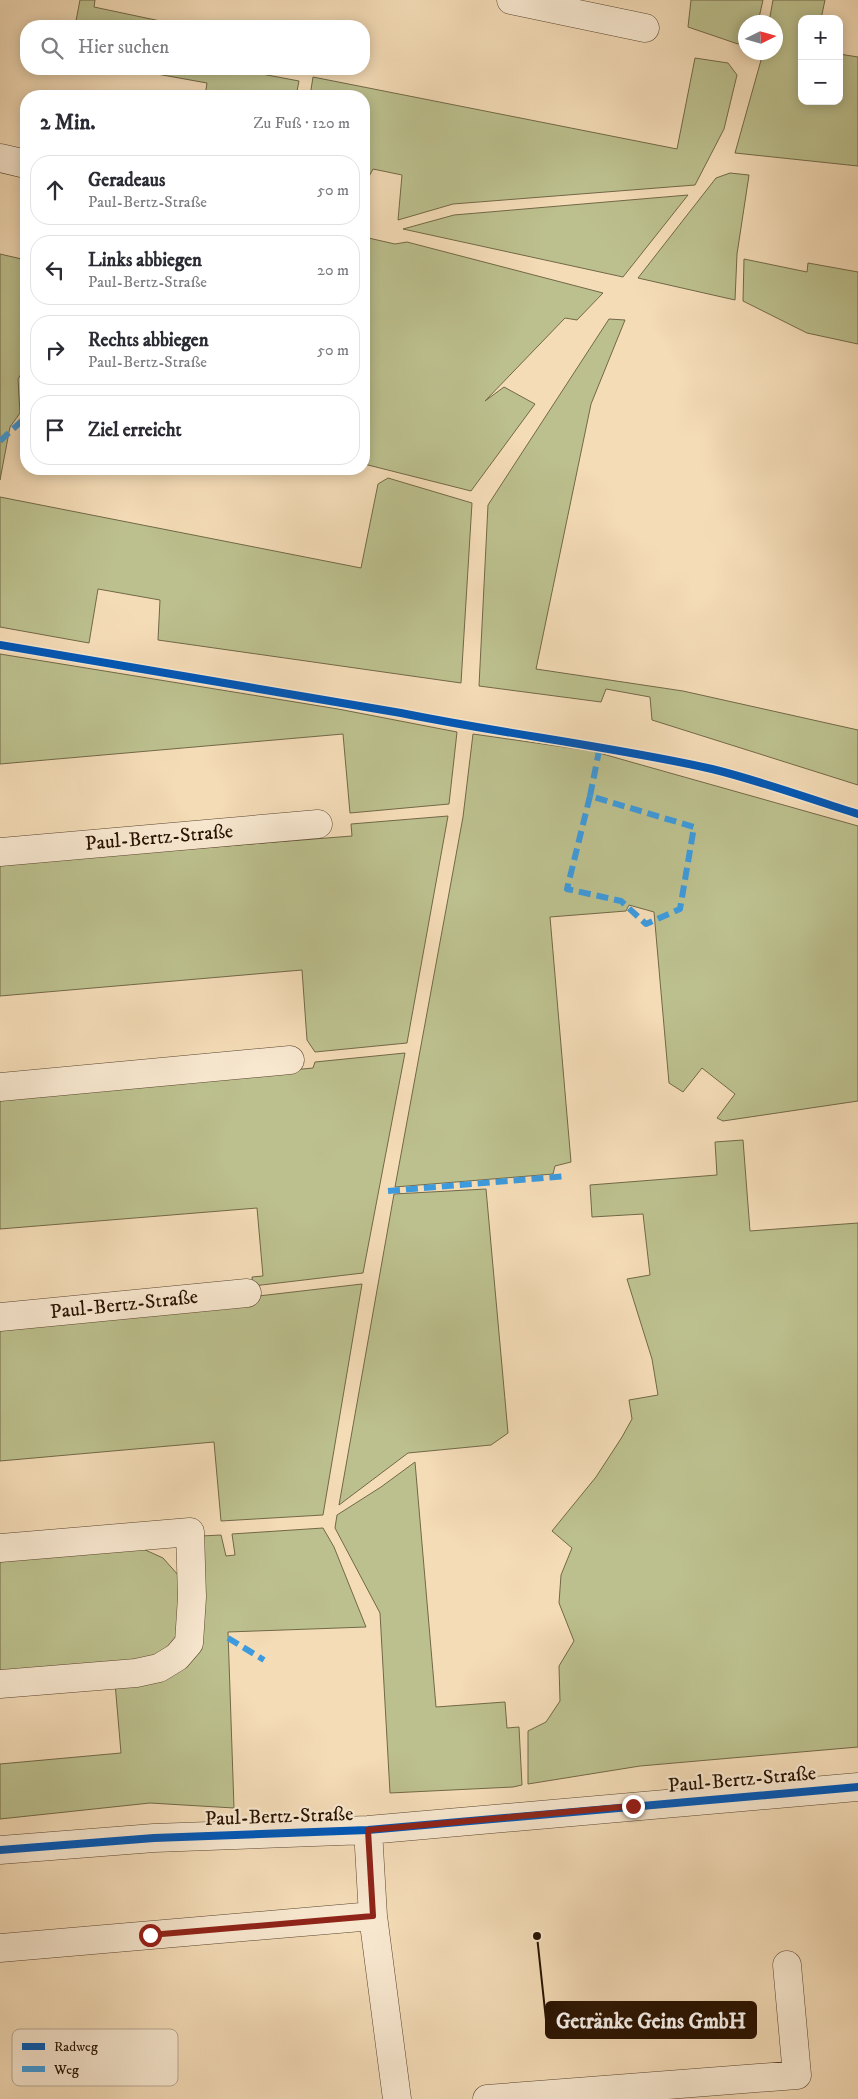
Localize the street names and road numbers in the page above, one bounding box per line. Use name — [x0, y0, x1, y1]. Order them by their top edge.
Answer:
street label: Paul-Bertz-Straße — [84, 819, 234, 857]
street label: Paul-Bertz-Straße — [49, 1285, 199, 1325]
street label: Paul-Bertz-Straße — [667, 1761, 817, 1799]
street label: Paul-Bertz-Straße — [204, 1802, 354, 1832]

